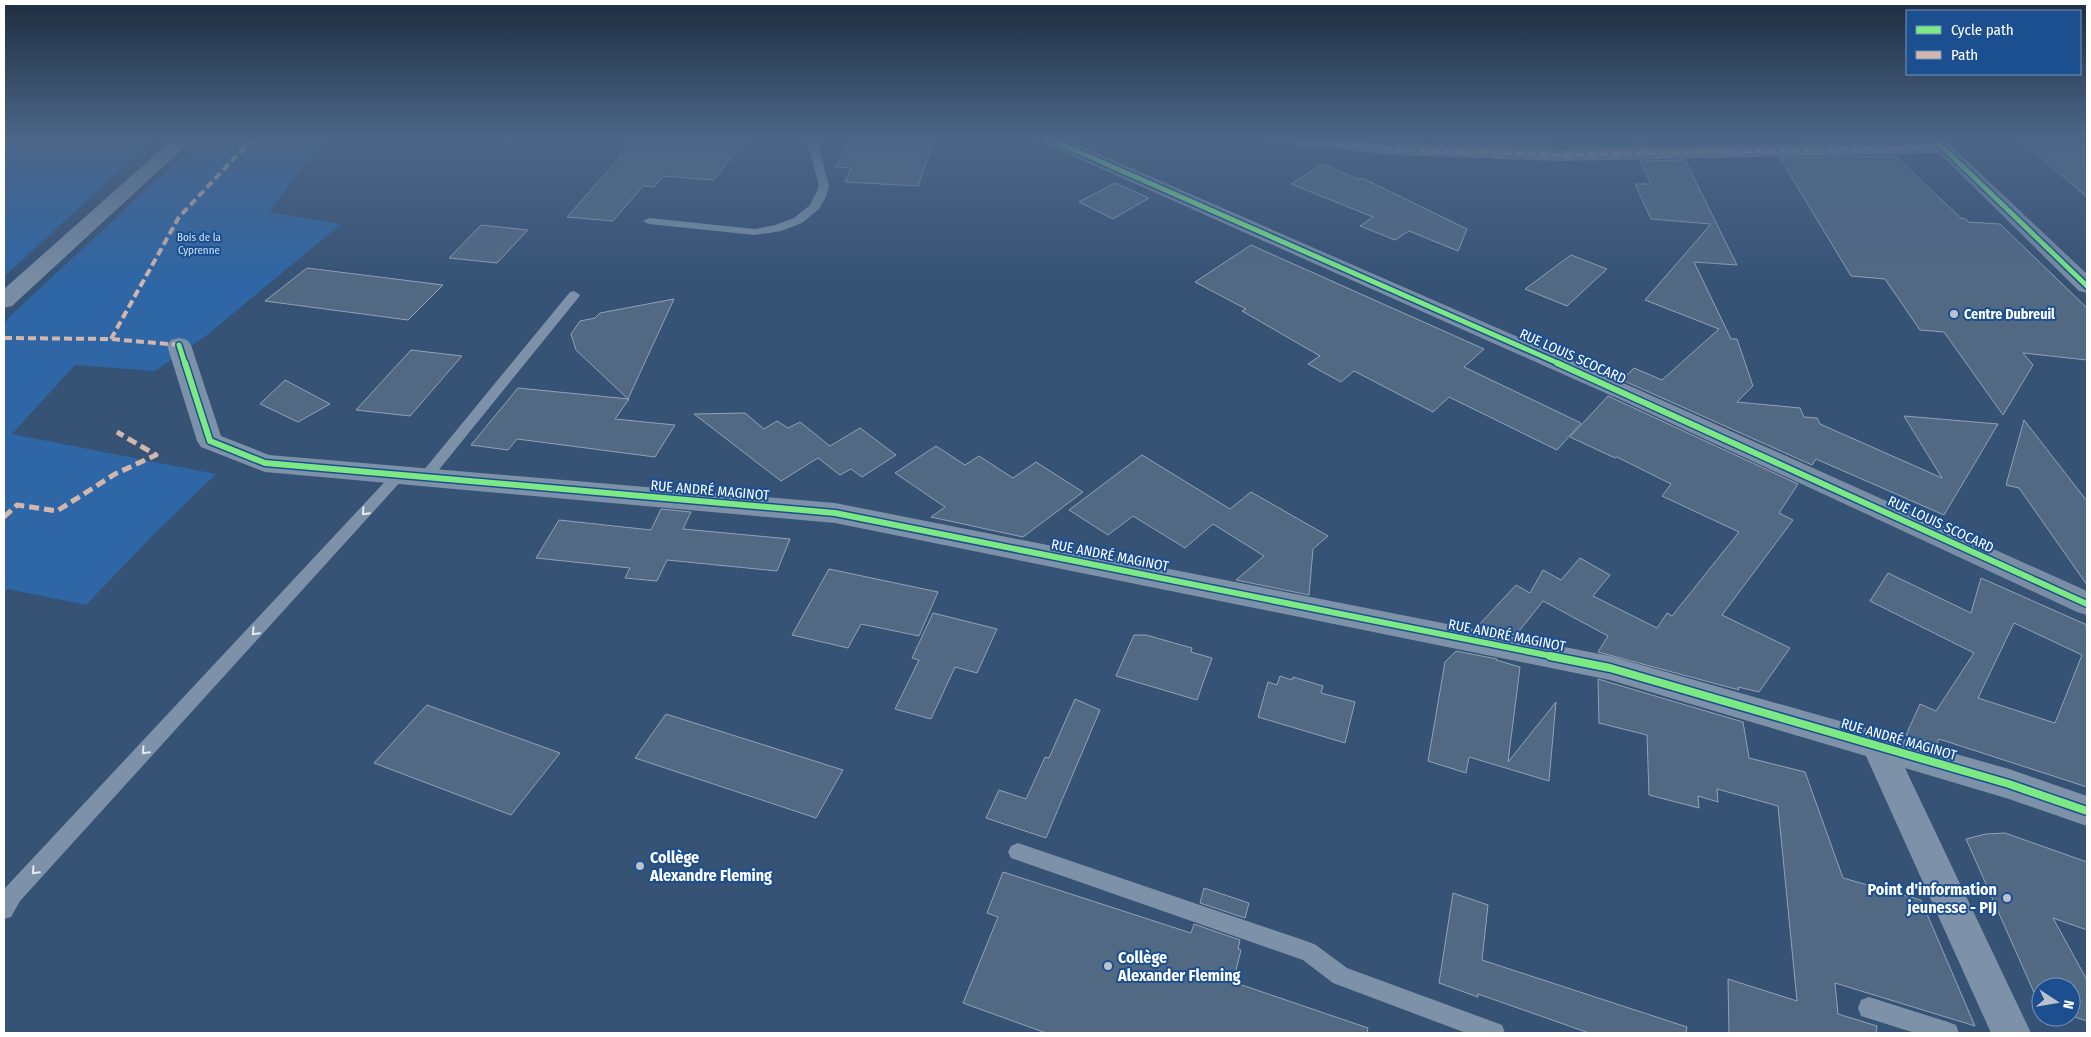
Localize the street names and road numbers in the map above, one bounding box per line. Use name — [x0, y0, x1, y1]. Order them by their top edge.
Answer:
street label: RUE LOUIS SCOCARD — [1517, 325, 1629, 388]
street label: RUE ANDRÉ MAGINOT — [650, 476, 771, 504]
street label: RUE LOUIS SCOCARD — [1885, 492, 1996, 556]
street label: RUE ANDRÉ MAGINOT — [1050, 535, 1171, 575]
street label: RUE ANDRÉ MAGINOT — [1447, 615, 1568, 655]
street label: RUE ANDRÉ MAGINOT — [1839, 714, 1959, 764]

